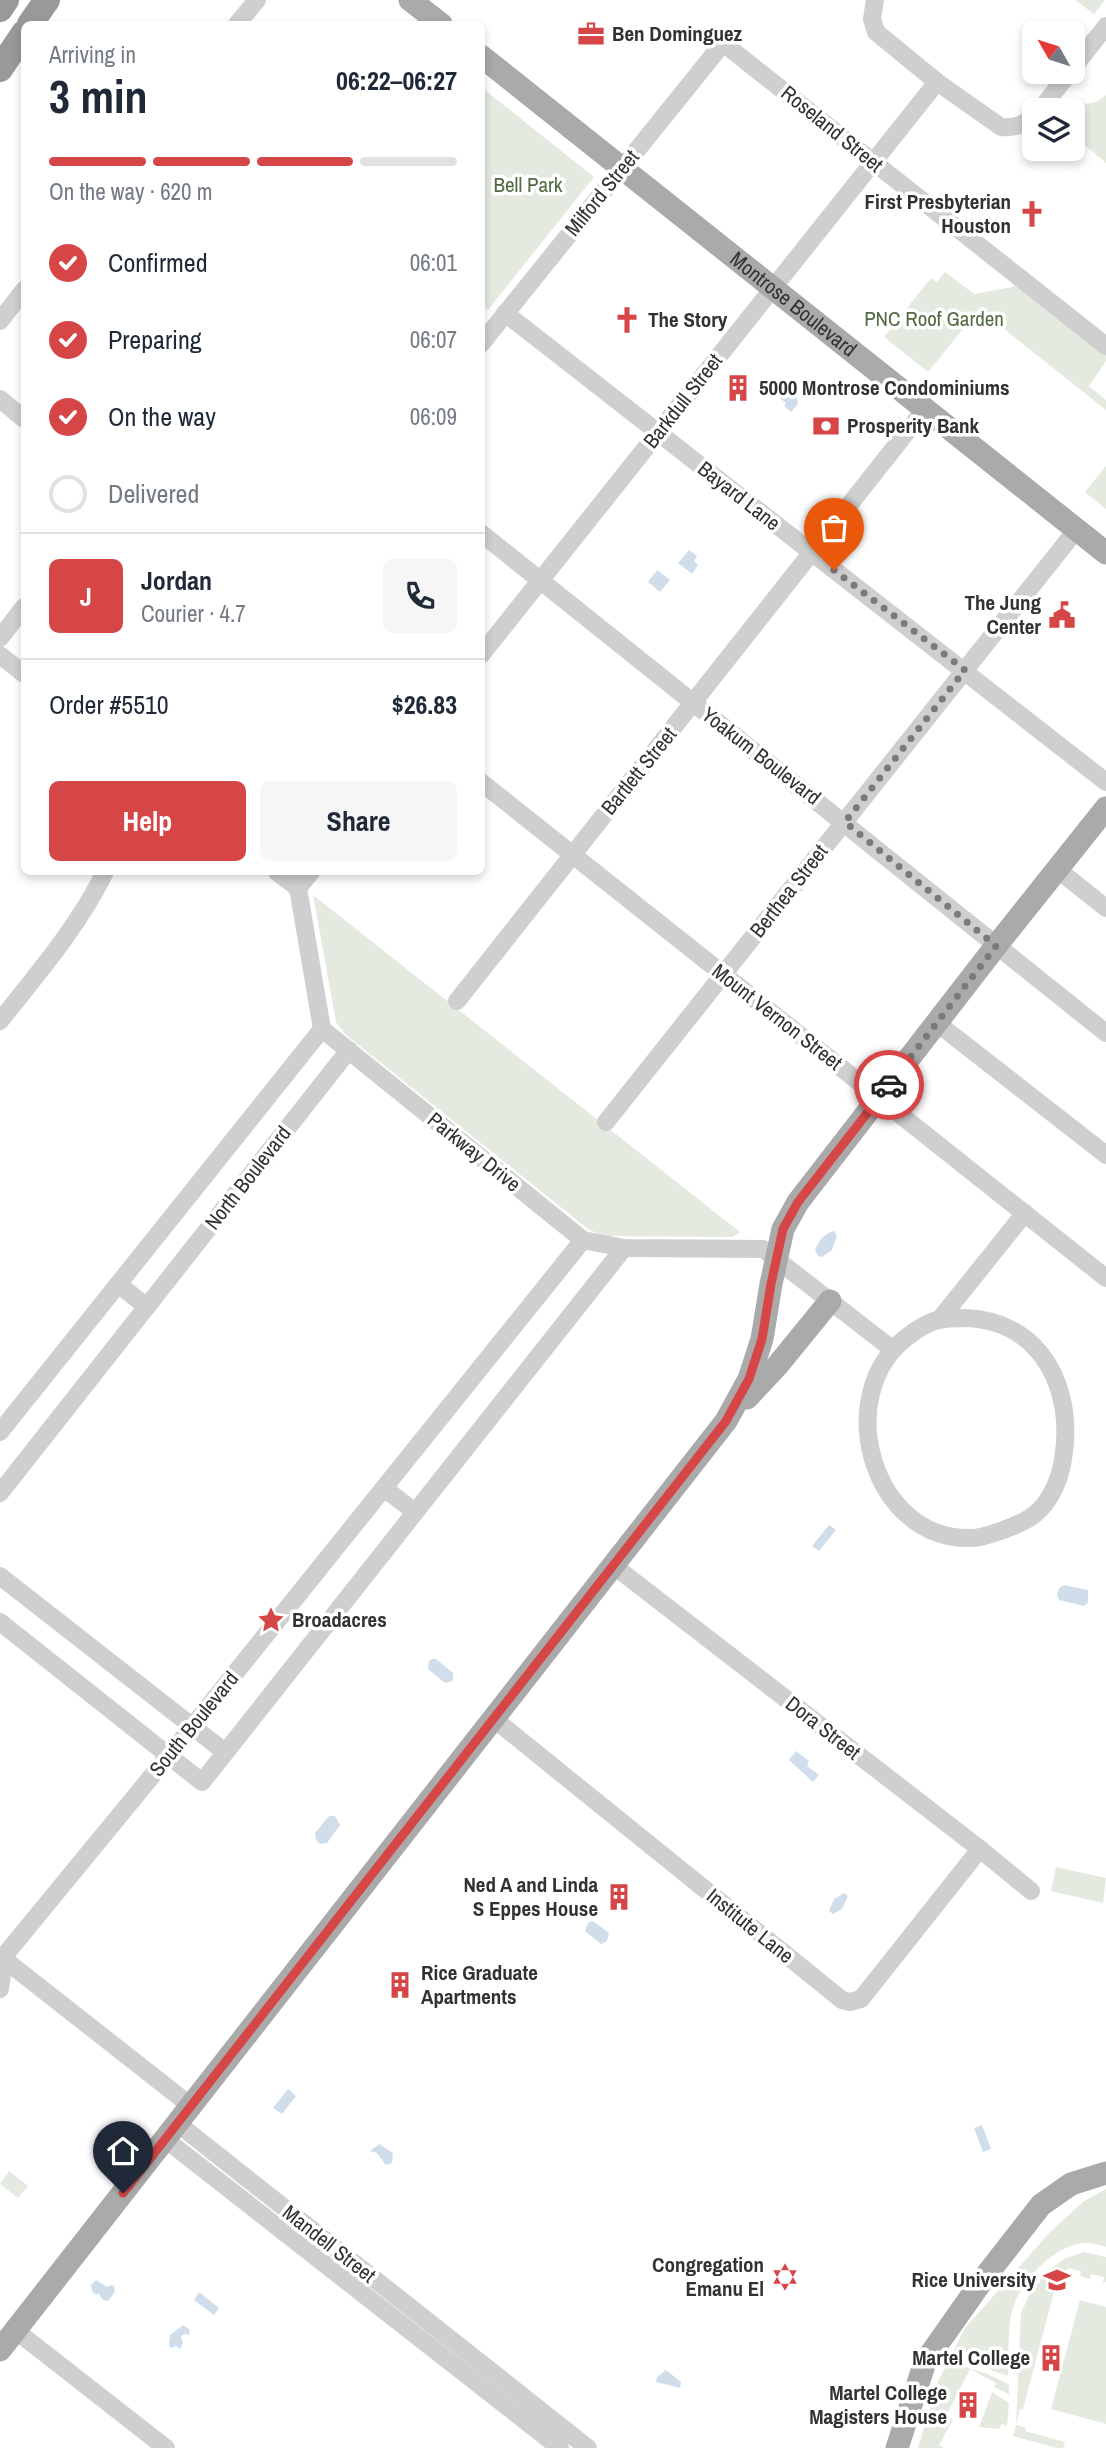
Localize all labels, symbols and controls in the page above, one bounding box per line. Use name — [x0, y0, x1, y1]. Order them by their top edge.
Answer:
office icon: Ben Dominguez — [576, 19, 606, 49]
place label: Ben Dominguez — [612, 19, 743, 48]
north arrow — [1022, 21, 1085, 84]
map controls — [1022, 21, 1085, 161]
text: Arriving in — [49, 39, 136, 70]
text: 06:22–06:27 — [336, 63, 457, 98]
text: 3 min — [49, 65, 148, 127]
street label: Roseland Street — [775, 78, 890, 179]
button: layers — [1022, 98, 1085, 161]
street label: Milford Street — [558, 143, 646, 242]
park label: Bell Park — [494, 170, 563, 199]
text: On the way · 620 m — [49, 176, 213, 207]
place label: First Presbyterian Houston — [865, 187, 1011, 240]
church icon: First Presbyterian Houston — [1017, 199, 1047, 229]
icon: check — [49, 244, 87, 282]
text: Confirmed — [108, 245, 208, 280]
street label: Montrose Boulevard — [724, 245, 863, 363]
text: 06:01 — [410, 247, 457, 278]
park label: PNC Roof Garden — [864, 304, 1004, 333]
church icon: The Story — [612, 305, 642, 335]
place label: The Story — [648, 305, 728, 334]
icon: check — [49, 321, 87, 359]
text: Preparing — [108, 322, 202, 357]
text: 06:07 — [410, 324, 457, 355]
street label: Barkdull Street — [636, 347, 729, 454]
building icon: 5000 Montrose Condominiums — [723, 373, 753, 403]
place label: 5000 Montrose Condominiums — [759, 373, 1010, 402]
icon: check — [49, 398, 87, 436]
text: On the way — [108, 399, 216, 434]
text: 06:09 — [410, 401, 457, 432]
bank icon: Prosperity Bank — [811, 411, 841, 441]
place label: Prosperity Bank — [847, 411, 979, 440]
street label: Bayard Lane — [692, 454, 787, 537]
text: Delivered — [108, 476, 199, 511]
pin — [804, 498, 864, 570]
icon: bag — [815, 509, 853, 547]
button: phone — [383, 559, 457, 633]
text: Jordan — [141, 563, 212, 598]
text: J — [80, 579, 92, 614]
place label: The Jung Center — [964, 588, 1041, 641]
text: Courier · 4.7 — [141, 598, 246, 629]
public building icon: The Jung Center — [1047, 600, 1077, 630]
text: Order #5510 — [49, 687, 169, 722]
text: $26.83 — [392, 687, 457, 722]
street label: Yoakum Boulevard — [696, 700, 827, 811]
street label: Bartlett Street — [594, 720, 683, 821]
button: Help — [49, 781, 246, 861]
button: Share — [260, 781, 457, 861]
street label: Berthea Street — [743, 838, 834, 943]
street label: Mount Vernon Street — [706, 957, 849, 1077]
courier — [854, 1050, 924, 1120]
icon: car — [870, 1066, 908, 1104]
street label: Parkway Drive — [422, 1105, 527, 1198]
street label: North Boulevard — [198, 1120, 297, 1236]
place icon: Broadacres — [256, 1605, 286, 1635]
place label: Broadacres — [292, 1605, 387, 1634]
street label: South Boulevard — [142, 1665, 245, 1782]
street label: Dora Street — [780, 1689, 867, 1766]
place label: Ned A and Linda S Eppes House — [463, 1870, 598, 1923]
building icon: Ned A and Linda S Eppes House — [604, 1882, 634, 1912]
street label: Institute Lane — [701, 1882, 800, 1970]
place label: Rice Graduate Apartments — [421, 1958, 538, 2011]
building icon: Rice Graduate Apartments — [385, 1970, 415, 2000]
pin — [93, 2121, 153, 2193]
icon: home — [104, 2132, 142, 2170]
street label: Mandell Street — [277, 2198, 382, 2289]
place label: Congregation Emanu El — [652, 2250, 764, 2303]
synagogue icon: Congregation Emanu El — [770, 2262, 800, 2292]
place label: Rice University — [912, 2265, 1036, 2294]
school or university icon: Rice University — [1042, 2265, 1072, 2295]
place label: Martel College — [912, 2343, 1030, 2372]
building icon: Martel College — [1036, 2343, 1066, 2373]
place label: Martel College Magisters House — [809, 2378, 947, 2431]
building icon: Martel College Magisters House — [953, 2390, 983, 2420]

